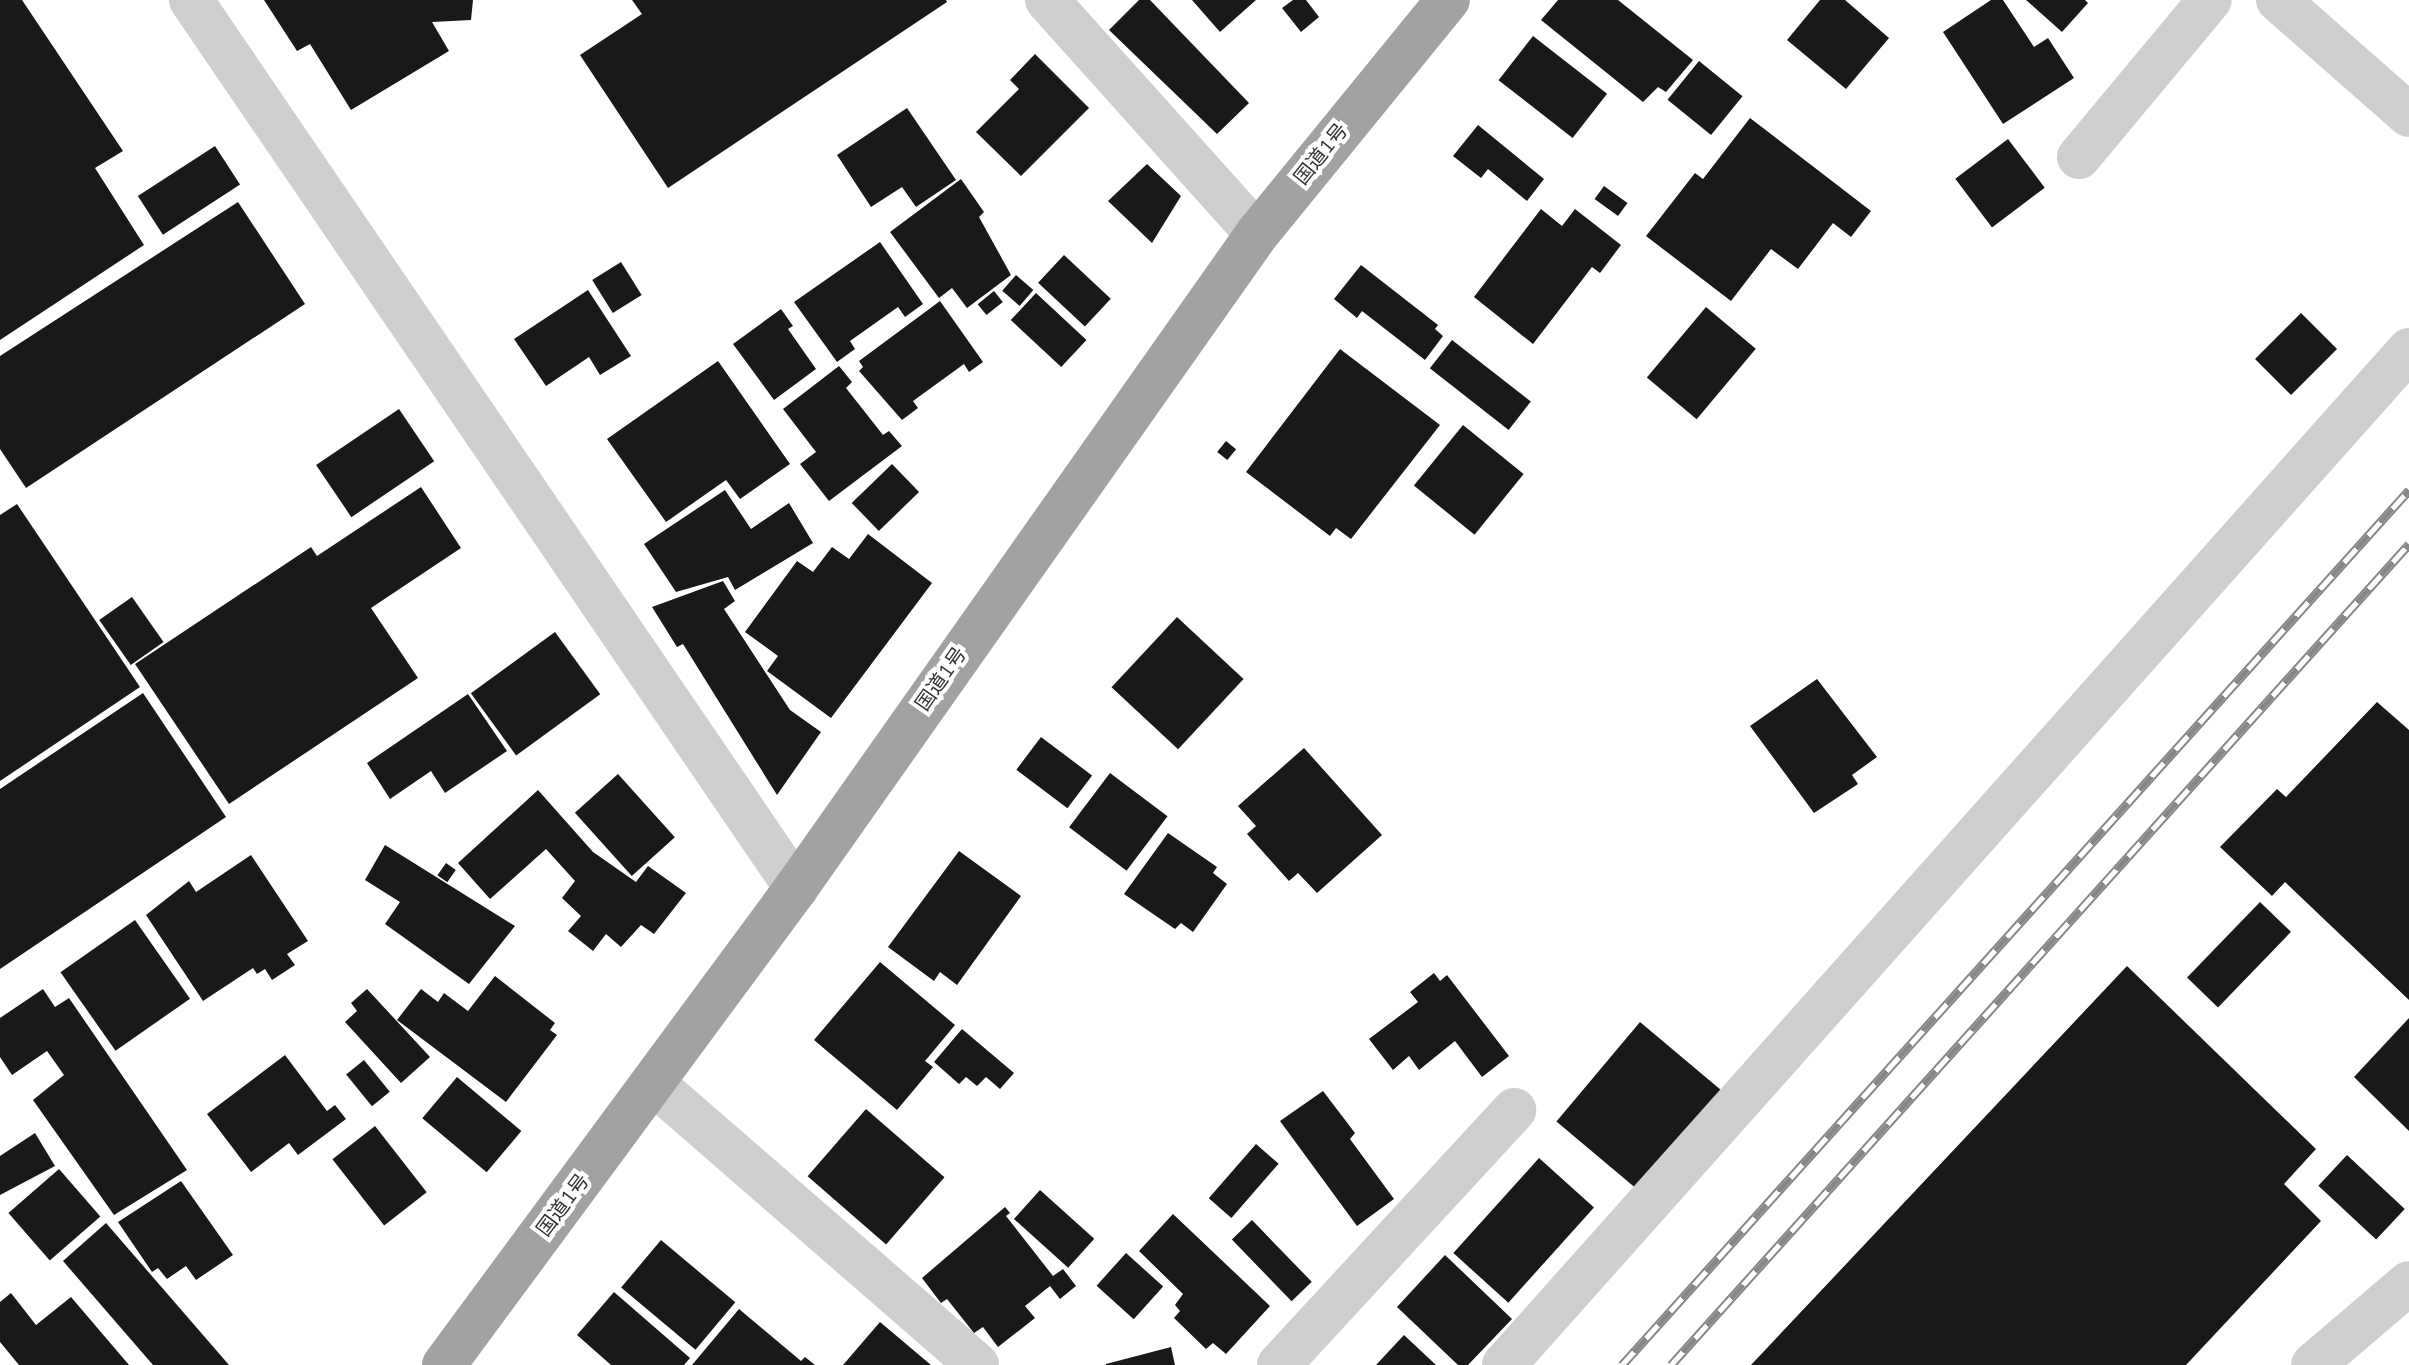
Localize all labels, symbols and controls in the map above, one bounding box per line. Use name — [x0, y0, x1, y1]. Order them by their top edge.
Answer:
street label: 国道1号 — [1289, 118, 1353, 190]
street label: 国道1号 — [911, 643, 971, 715]
street label: 国道1号 — [532, 1169, 594, 1241]

